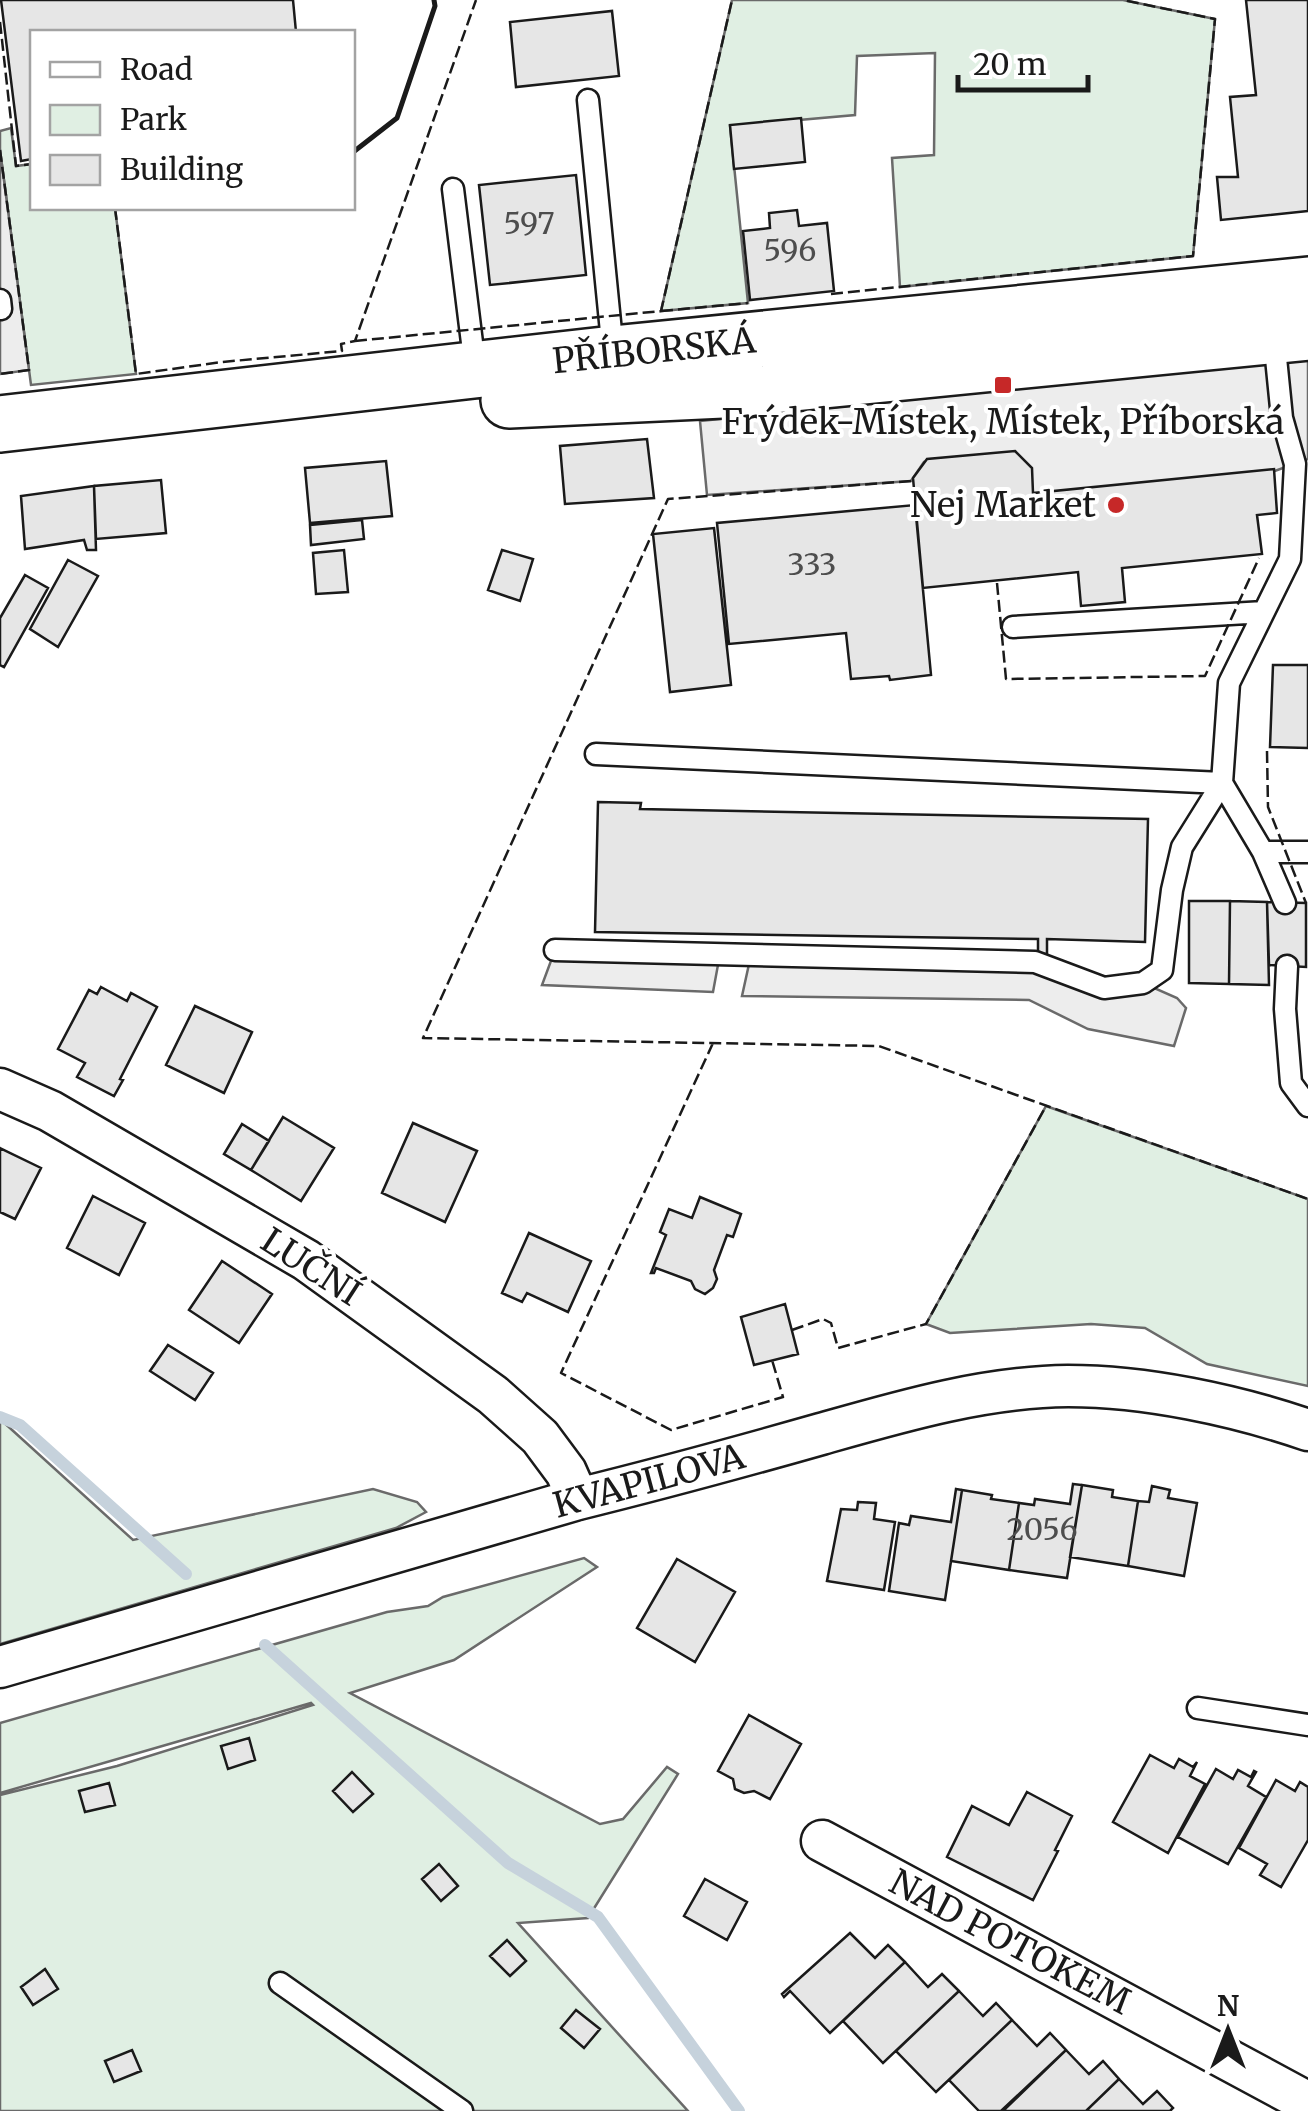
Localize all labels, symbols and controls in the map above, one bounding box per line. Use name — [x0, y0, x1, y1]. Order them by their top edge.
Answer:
legend — [30, 30, 355, 210]
scale bar — [958, 30, 1088, 92]
text: 20 m — [973, 45, 1047, 83]
text: Road — [120, 50, 193, 88]
text: Park — [120, 100, 187, 138]
text: Building — [120, 150, 243, 188]
house number: 597 — [503, 204, 555, 242]
house number: 596 — [764, 231, 816, 269]
street label: PŘÍBORSKÁ — [550, 317, 758, 384]
marker: Frýdek-Místek, Místek, Příborská — [992, 374, 1014, 396]
place label: Frýdek-Místek, Místek, Příborská — [722, 400, 1284, 444]
place label: Nej Market — [910, 483, 1096, 527]
marker: Nej Market — [1105, 494, 1127, 516]
house number: 333 — [788, 545, 836, 583]
street label: LUČNÍ — [253, 1218, 370, 1315]
street label: KVAPILOVA — [548, 1434, 750, 1528]
house number: 2056 — [1006, 1510, 1078, 1548]
street label: NAD POTOKEM — [882, 1860, 1138, 2024]
north arrow — [1178, 1981, 1278, 2081]
text: N — [1217, 1988, 1239, 2024]

